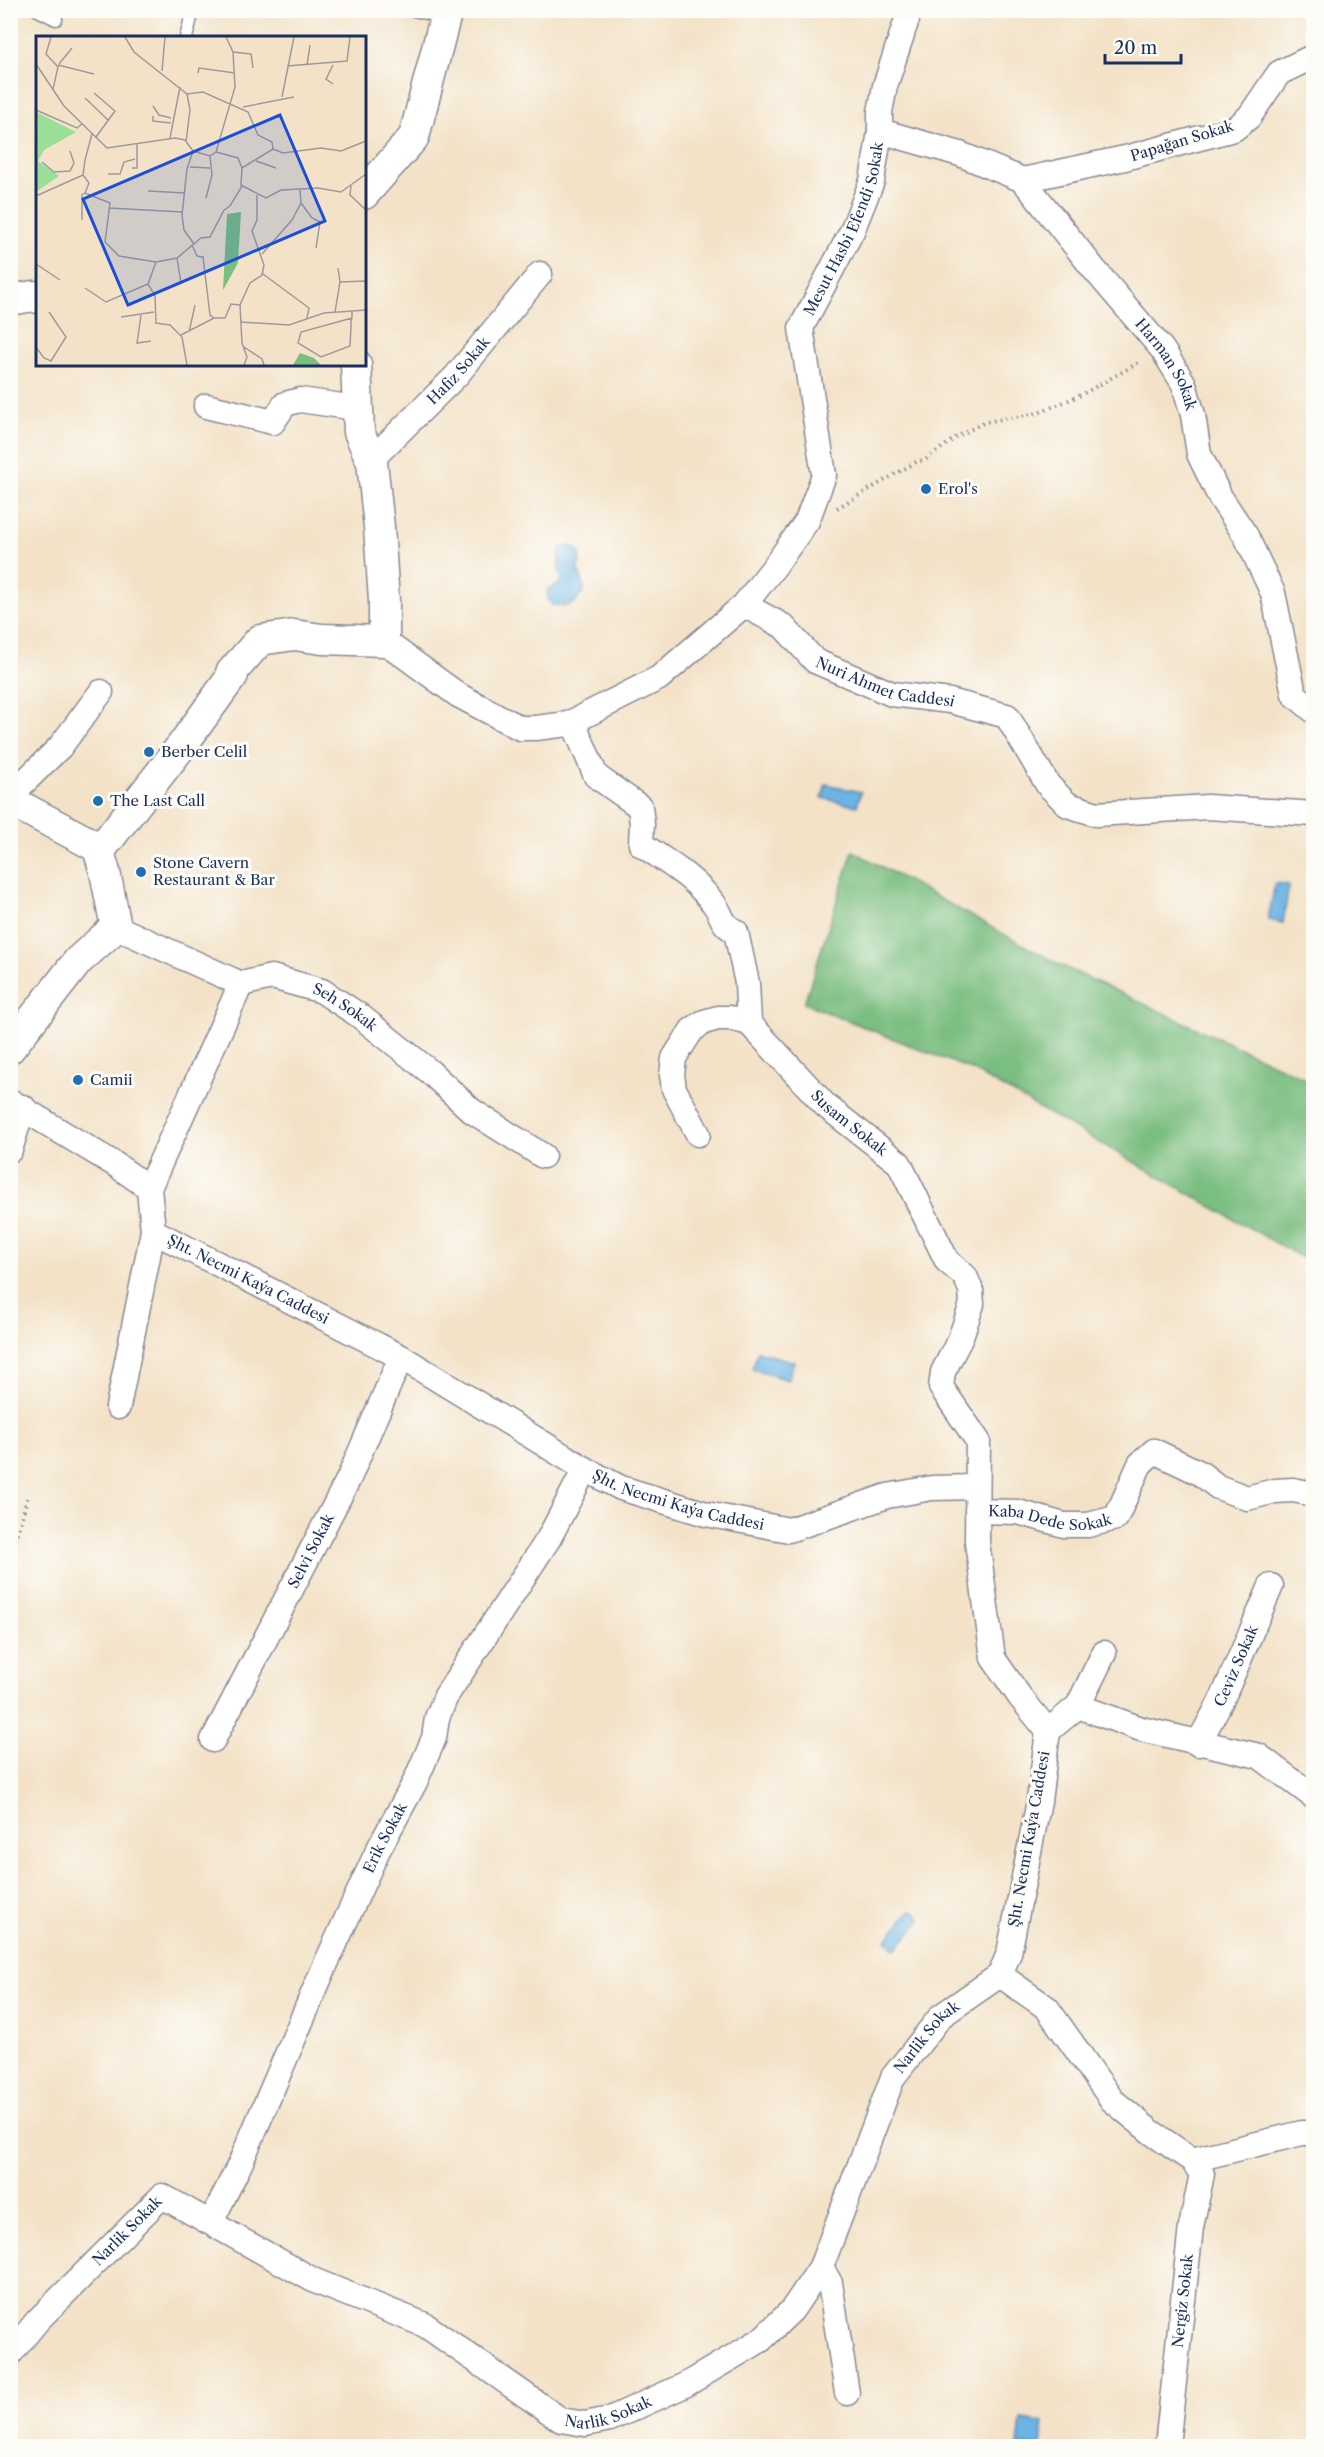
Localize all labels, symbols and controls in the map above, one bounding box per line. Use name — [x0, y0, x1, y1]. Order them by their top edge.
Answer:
scale bar — [1105, 27, 1182, 65]
inset map — [36, 36, 366, 366]
text: 20 m — [1114, 37, 1158, 59]
street label: Papağan Sokak — [1128, 115, 1237, 165]
street label: Mesut Hasbi Efendi Sokak — [799, 139, 887, 319]
street label: Harman Sokak — [1131, 314, 1202, 414]
street label: Hafiz Sokak — [423, 331, 494, 408]
place label: Erol's — [938, 479, 978, 498]
marker: Erol's — [919, 482, 933, 496]
street label: Nuri Ahmet Caddesi — [813, 652, 957, 711]
place label: Berber Celil — [161, 742, 248, 761]
marker: Berber Celil — [142, 745, 156, 759]
place label: The Last Call — [110, 791, 205, 810]
marker: The Last Call — [91, 794, 105, 808]
place label: Stone Cavern Restaurant & Bar — [153, 853, 276, 889]
marker: Stone Cavern Restaurant & Bar — [134, 865, 148, 879]
street label: Seh Sokak — [311, 979, 382, 1036]
place label: Camii — [90, 1070, 133, 1089]
marker: Camii — [71, 1073, 85, 1087]
street label: Susam Sokak — [807, 1086, 893, 1160]
street label: Şht. Necmi Kaýa Caddesi — [164, 1230, 333, 1328]
street label: Şht. Necmi Kaýa Caddesi — [589, 1465, 766, 1534]
street label: Kaba Dede Sokak — [988, 1501, 1115, 1534]
street label: Selvi Sokak — [283, 1509, 339, 1591]
street label: Ceviz Sokak — [1210, 1621, 1263, 1710]
street label: Şht. Necmi Kaýa Caddesi — [1004, 1749, 1053, 1928]
street label: Erik Sokak — [359, 1798, 412, 1876]
street label: Narlik Sokak — [890, 1995, 964, 2077]
street label: Narlik Sokak — [88, 2191, 166, 2269]
street label: Nergiz Sokak — [1168, 2252, 1197, 2349]
street label: Narlik Sokak — [563, 2391, 656, 2433]

